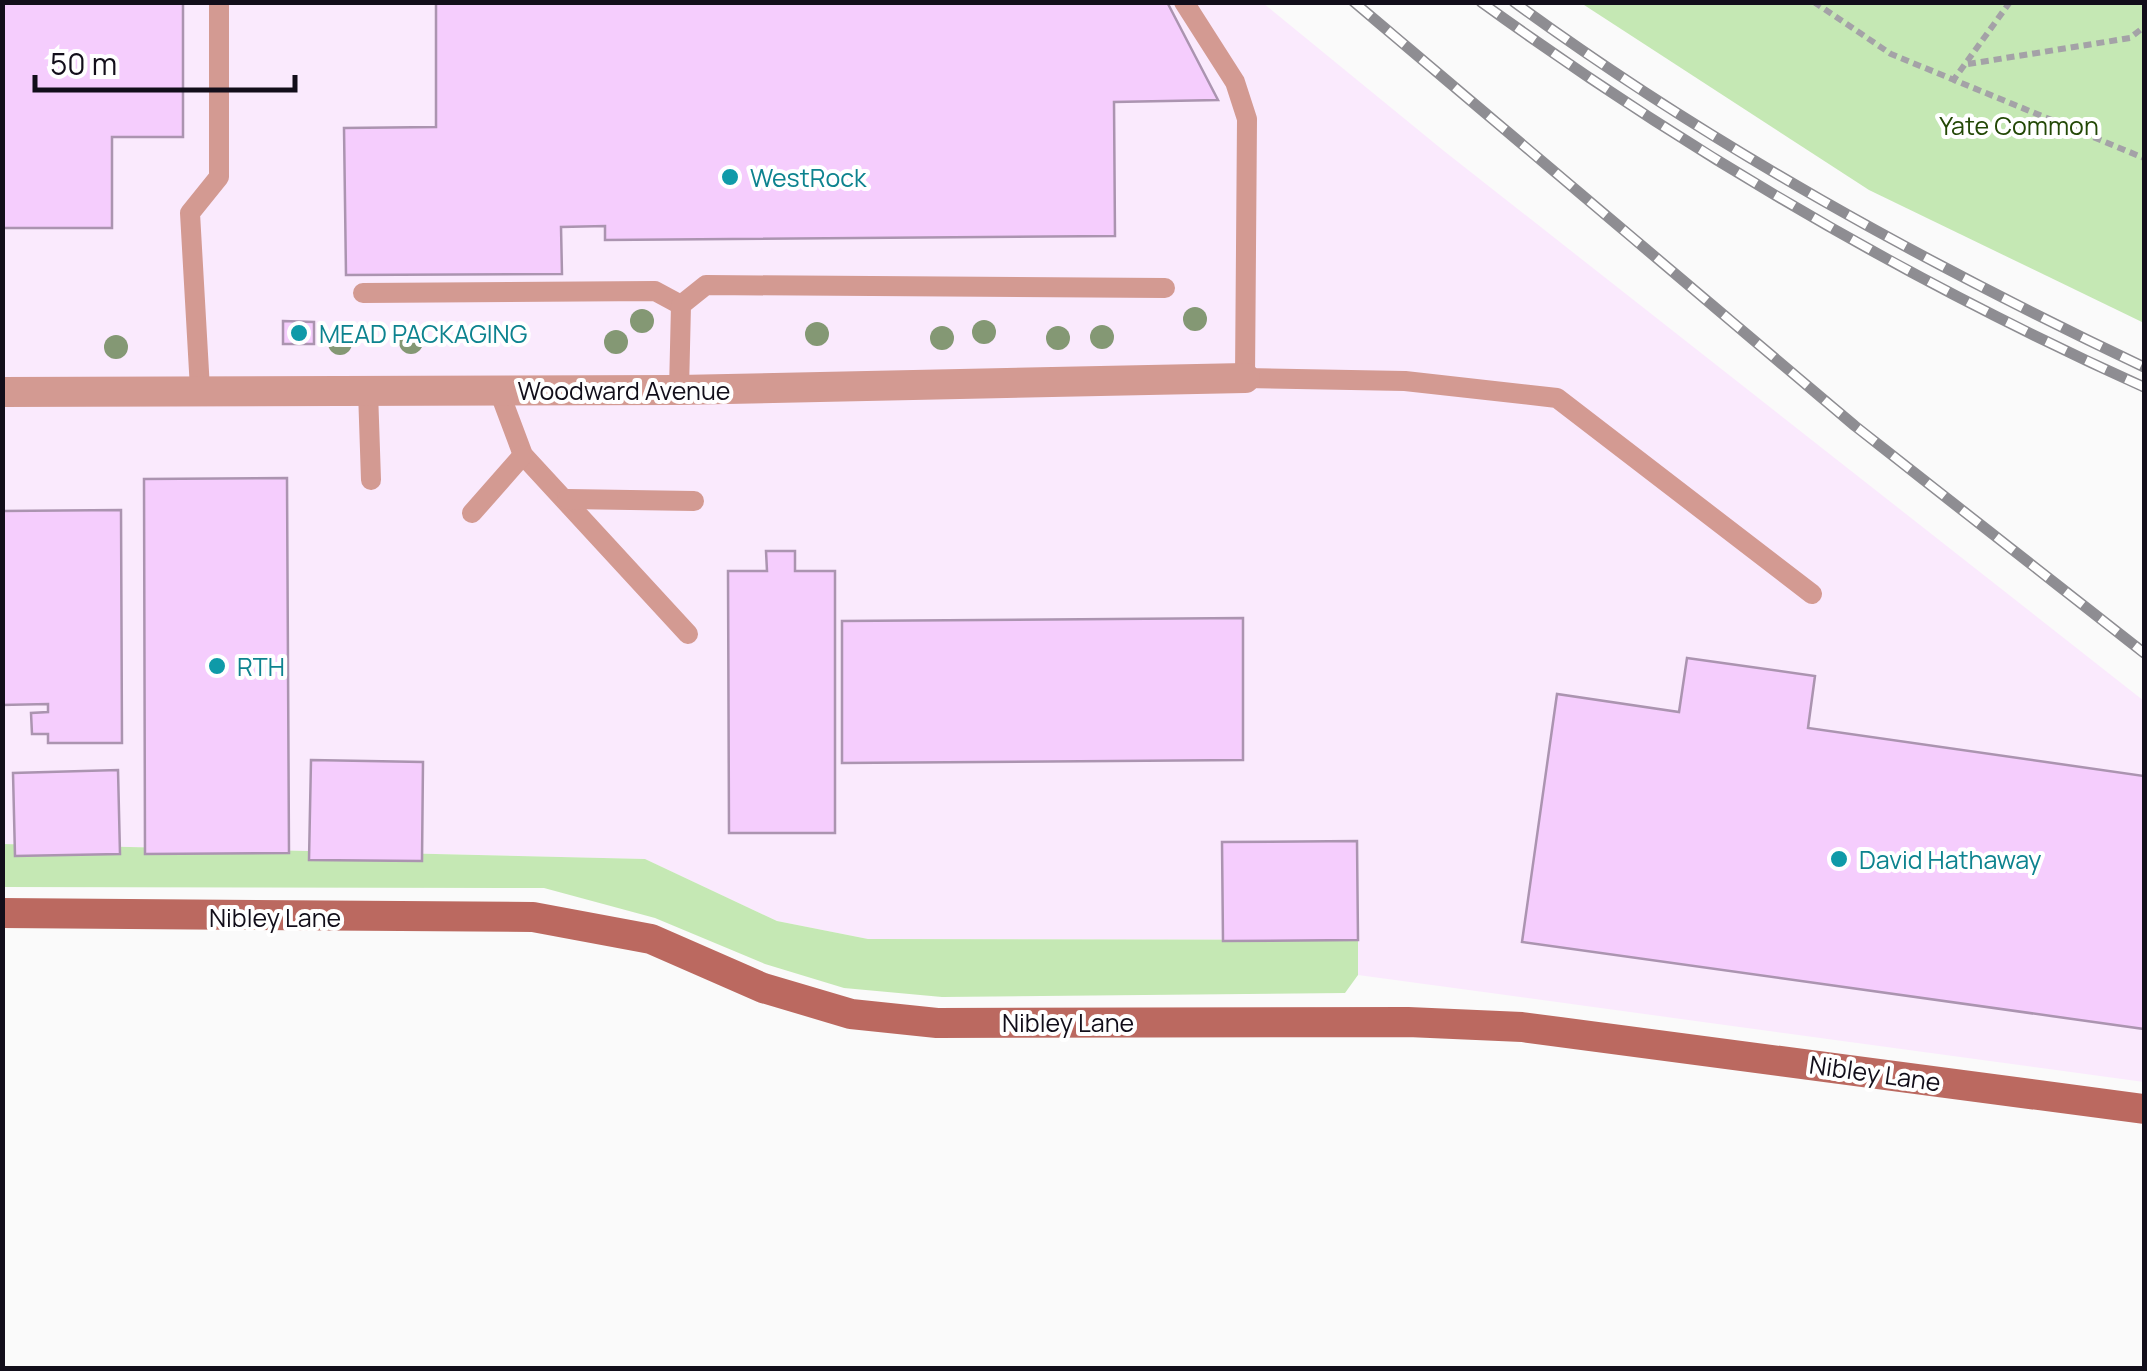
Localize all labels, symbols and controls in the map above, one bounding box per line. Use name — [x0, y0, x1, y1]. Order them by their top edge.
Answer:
scale bar — [35, 30, 295, 92]
text: 50 m — [50, 43, 117, 84]
park label: Yate Common — [1939, 108, 2099, 143]
place label: WestRock — [750, 160, 867, 195]
marker: WestRock — [719, 166, 741, 188]
place label: MEAD PACKAGING — [319, 316, 527, 351]
marker: MEAD PACKAGING — [288, 322, 310, 344]
street label: Woodward Avenue — [518, 373, 730, 408]
place label: RTH — [237, 649, 285, 684]
marker: RTH — [206, 655, 228, 677]
place label: David Hathaway — [1859, 842, 2042, 877]
marker: David Hathaway — [1828, 848, 1850, 870]
street label: Nibley Lane — [209, 900, 341, 935]
street label: Nibley Lane — [1002, 1005, 1134, 1040]
street label: Nibley Lane — [1807, 1046, 1943, 1100]

